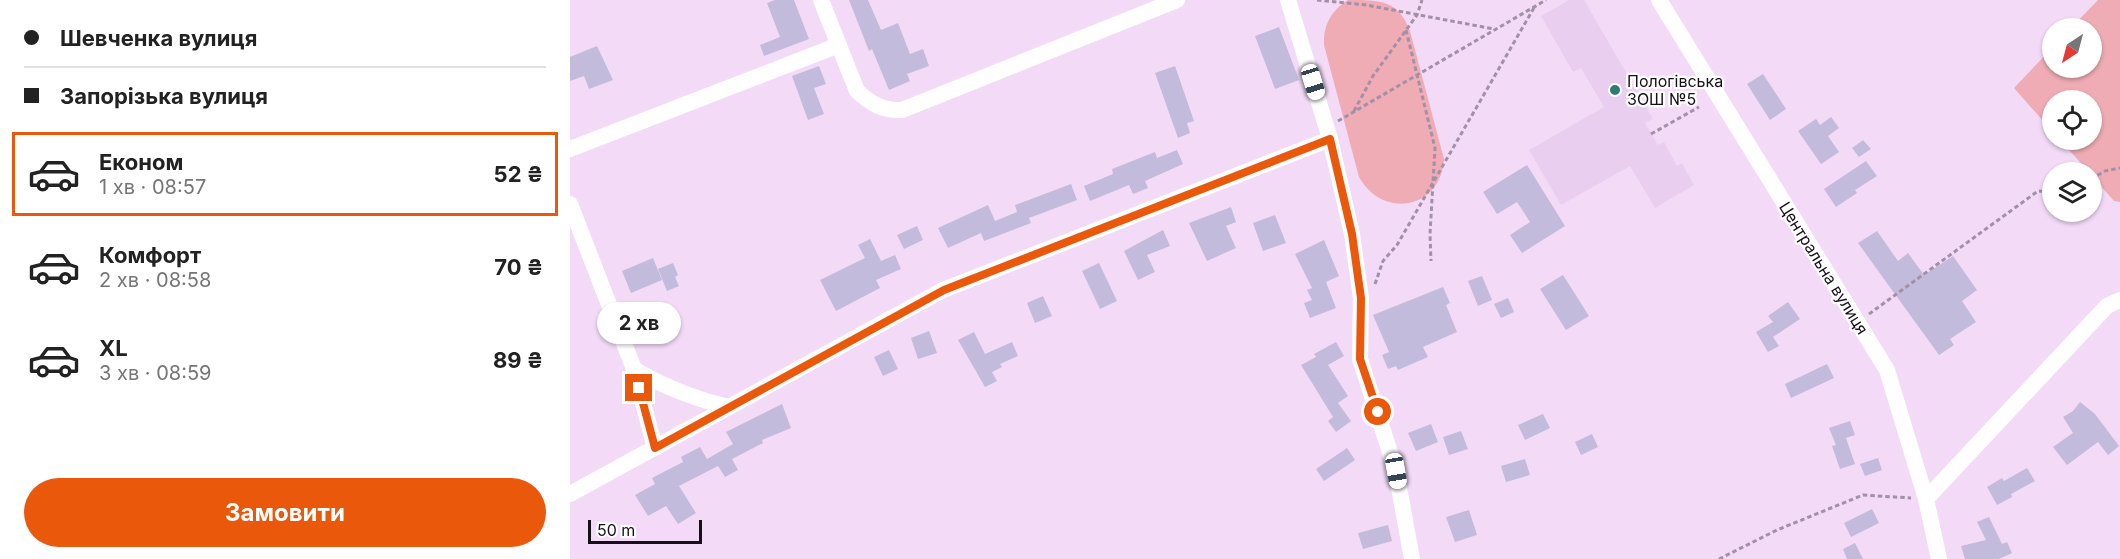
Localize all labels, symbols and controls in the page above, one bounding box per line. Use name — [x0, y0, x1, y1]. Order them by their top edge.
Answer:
north arrow — [2042, 18, 2102, 78]
map controls — [2042, 18, 2102, 222]
text: Шевченка вулиця — [60, 25, 257, 51]
car — [1299, 62, 1327, 102]
place label: Пологівська ЗОШ №5 — [1627, 71, 1723, 109]
text: Запорізька вулиця — [60, 83, 268, 109]
marker: Пологівська ЗОШ №5 — [1608, 83, 1622, 97]
button: locate — [2042, 90, 2102, 150]
icon: car — [27, 147, 81, 201]
text: Економ — [99, 149, 183, 175]
text: 52 ₴ — [494, 161, 543, 187]
button: layers — [2042, 162, 2102, 222]
text: 1 хв · 08:57 — [99, 175, 206, 199]
street label: Центральна вулиця — [1775, 198, 1873, 338]
icon: car — [27, 240, 81, 294]
text: Комфорт — [99, 242, 201, 268]
text: 70 ₴ — [494, 254, 543, 280]
text: 2 хв · 08:58 — [99, 268, 211, 292]
callout: 2 хв — [597, 301, 681, 343]
text: 2 хв — [619, 311, 659, 335]
icon: car — [27, 333, 81, 387]
text: XL — [99, 335, 128, 361]
text: 89 ₴ — [493, 347, 543, 373]
text: 3 хв · 08:59 — [99, 361, 212, 385]
route end — [625, 374, 652, 401]
route start — [1364, 398, 1391, 425]
car — [1384, 452, 1408, 490]
button: Замовити — [24, 478, 546, 547]
scale bar — [588, 517, 702, 544]
text: 50 m — [597, 520, 635, 540]

